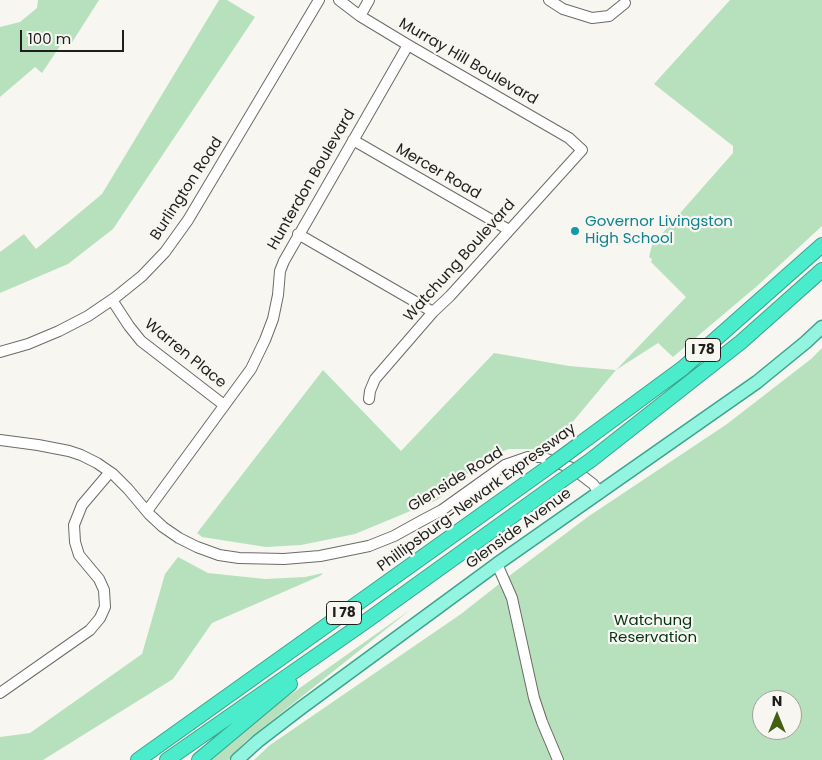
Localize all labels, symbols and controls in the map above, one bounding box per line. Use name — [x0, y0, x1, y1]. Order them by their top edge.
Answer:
street label: Murray Hill Boulevard — [395, 15, 541, 109]
scale bar — [22, 20, 126, 52]
text: 100 m — [28, 28, 71, 49]
street label: Hunterdon Boulevard — [264, 107, 360, 253]
street label: Burlington Road — [147, 134, 227, 244]
street label: Mercer Road — [392, 141, 484, 203]
street label: Watchung Boulevard — [400, 196, 520, 326]
place label: Governor Livingston High School — [585, 213, 733, 248]
marker: Governor Livingston High School — [569, 225, 581, 237]
street label: Warren Place — [141, 316, 229, 392]
road number: I 78 — [686, 338, 720, 362]
street label: Phillipsburg-Newark Expressway — [374, 420, 580, 576]
street label: Glenside Road — [405, 444, 507, 516]
street label: Glenside Avenue — [463, 485, 575, 573]
road number: I 78 — [326, 602, 362, 624]
park label: Watchung Reservation — [609, 612, 697, 647]
north arrow — [752, 690, 802, 740]
text: N — [772, 691, 782, 711]

